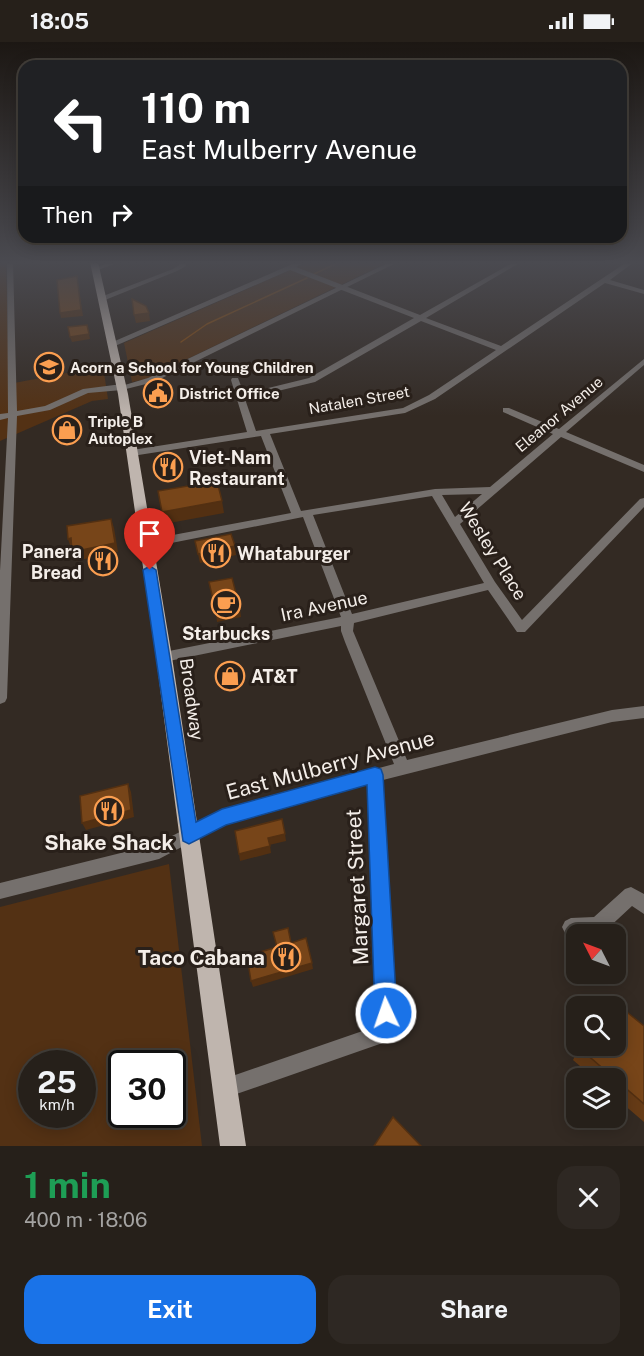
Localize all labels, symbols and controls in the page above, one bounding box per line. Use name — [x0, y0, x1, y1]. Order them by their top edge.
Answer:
text: 18:05 — [30, 8, 89, 34]
text: 110 m — [141, 83, 251, 132]
icon: left — [42, 84, 120, 162]
text: East Mulberry Avenue — [141, 133, 417, 165]
icon: right — [105, 198, 138, 231]
text: Then — [42, 202, 93, 228]
school or university icon: Acorn a School for Young Children — [33, 351, 65, 383]
place label: Acorn a School for Young Children — [70, 359, 314, 376]
street label: Eleanor Avenue — [512, 373, 606, 455]
public building icon: District Office — [142, 377, 174, 409]
street label: Natalen Street — [307, 383, 411, 417]
place label: District Office — [179, 385, 280, 402]
place label: Triple B Autoplex — [88, 413, 153, 447]
shop icon: Triple B Autoplex — [51, 414, 83, 446]
place label: Viet-Nam Restaurant — [189, 447, 285, 489]
restaurant icon: Viet-Nam Restaurant — [152, 451, 184, 483]
street label: Wesley Place — [455, 498, 531, 604]
pin — [124, 508, 175, 570]
icon: arrive — [133, 517, 166, 550]
restaurant icon: Whataburger — [200, 537, 232, 569]
place label: Panera Bread — [22, 541, 82, 583]
place label: Whataburger — [237, 543, 351, 564]
restaurant icon: Panera Bread — [87, 545, 119, 577]
street label: Ira Avenue — [279, 587, 369, 625]
cafe icon: Starbucks — [210, 588, 242, 620]
place label: Starbucks — [182, 623, 270, 644]
street label: Broadway — [176, 657, 208, 742]
shop icon: AT&T — [214, 660, 246, 692]
place label: AT&T — [251, 666, 297, 687]
street label: East Mulberry Avenue — [223, 725, 437, 805]
restaurant icon: Shake Shack — [93, 795, 125, 827]
street label: Margaret Street — [340, 808, 374, 966]
place label: Shake Shack — [44, 830, 174, 855]
north arrow — [566, 924, 626, 984]
map controls — [566, 924, 626, 1128]
restaurant icon: Taco Cabana — [270, 941, 302, 973]
place label: Taco Cabana — [138, 945, 265, 970]
position arrow — [354, 981, 418, 1045]
button: search — [566, 996, 626, 1056]
speed limit sign: 30 — [108, 1050, 186, 1128]
text: 25 — [37, 1064, 77, 1100]
button: layers — [566, 1068, 626, 1128]
text: km/h — [39, 1096, 75, 1113]
text: 1 min — [24, 1164, 111, 1206]
button: close — [557, 1166, 620, 1229]
text: 400 m · 18:06 — [24, 1208, 147, 1232]
button: Exit — [24, 1275, 316, 1344]
button: Share — [328, 1275, 620, 1344]

